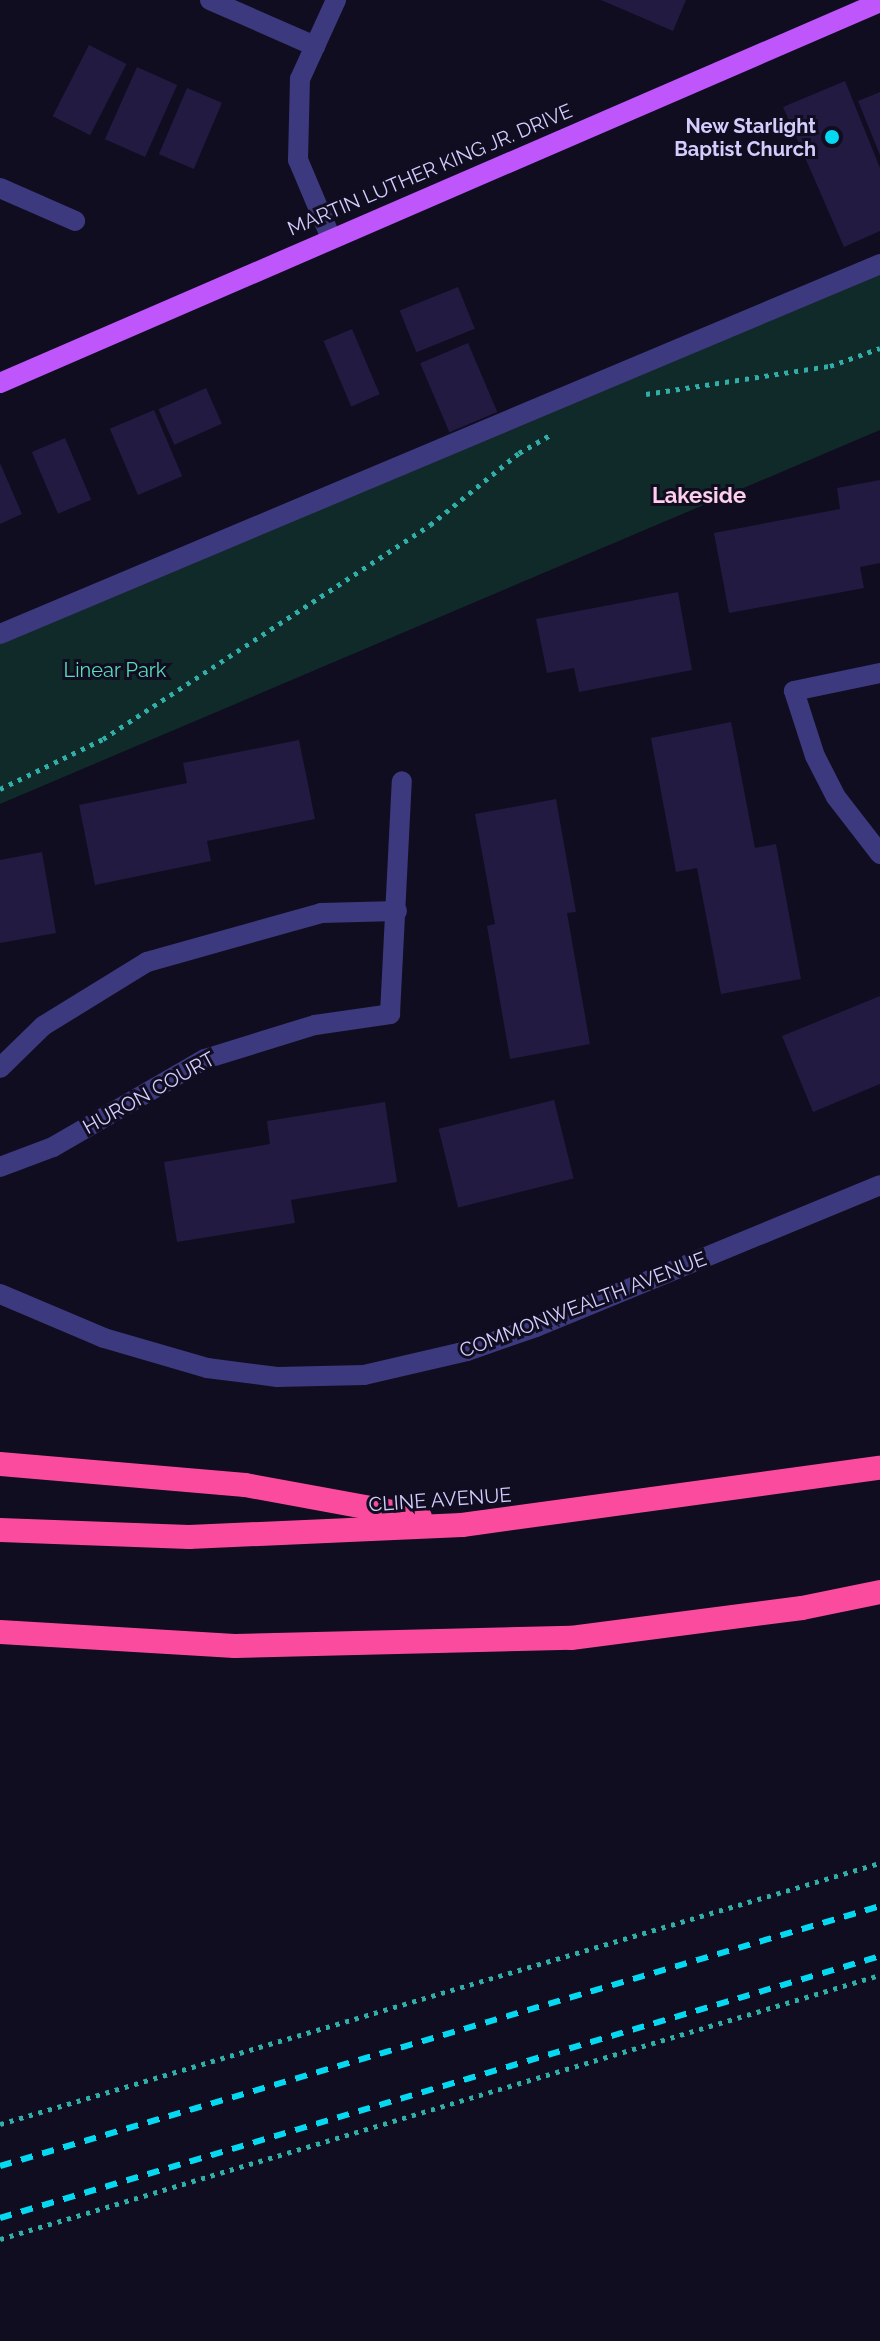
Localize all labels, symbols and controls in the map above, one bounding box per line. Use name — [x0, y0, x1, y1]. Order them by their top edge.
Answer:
street label: MARTIN LUTHER KING JR. DRIVE — [284, 99, 576, 241]
place label: New Starlight Baptist Church — [674, 114, 816, 161]
marker: New Starlight Baptist Church — [823, 128, 841, 146]
district label: Lakeside — [652, 483, 746, 509]
park label: Linear Park — [63, 658, 167, 682]
street label: HURON COURT — [79, 1047, 219, 1139]
street label: COMMONWEALTH AVENUE — [456, 1247, 710, 1363]
street label: CLINE AVENUE — [367, 1483, 513, 1517]

